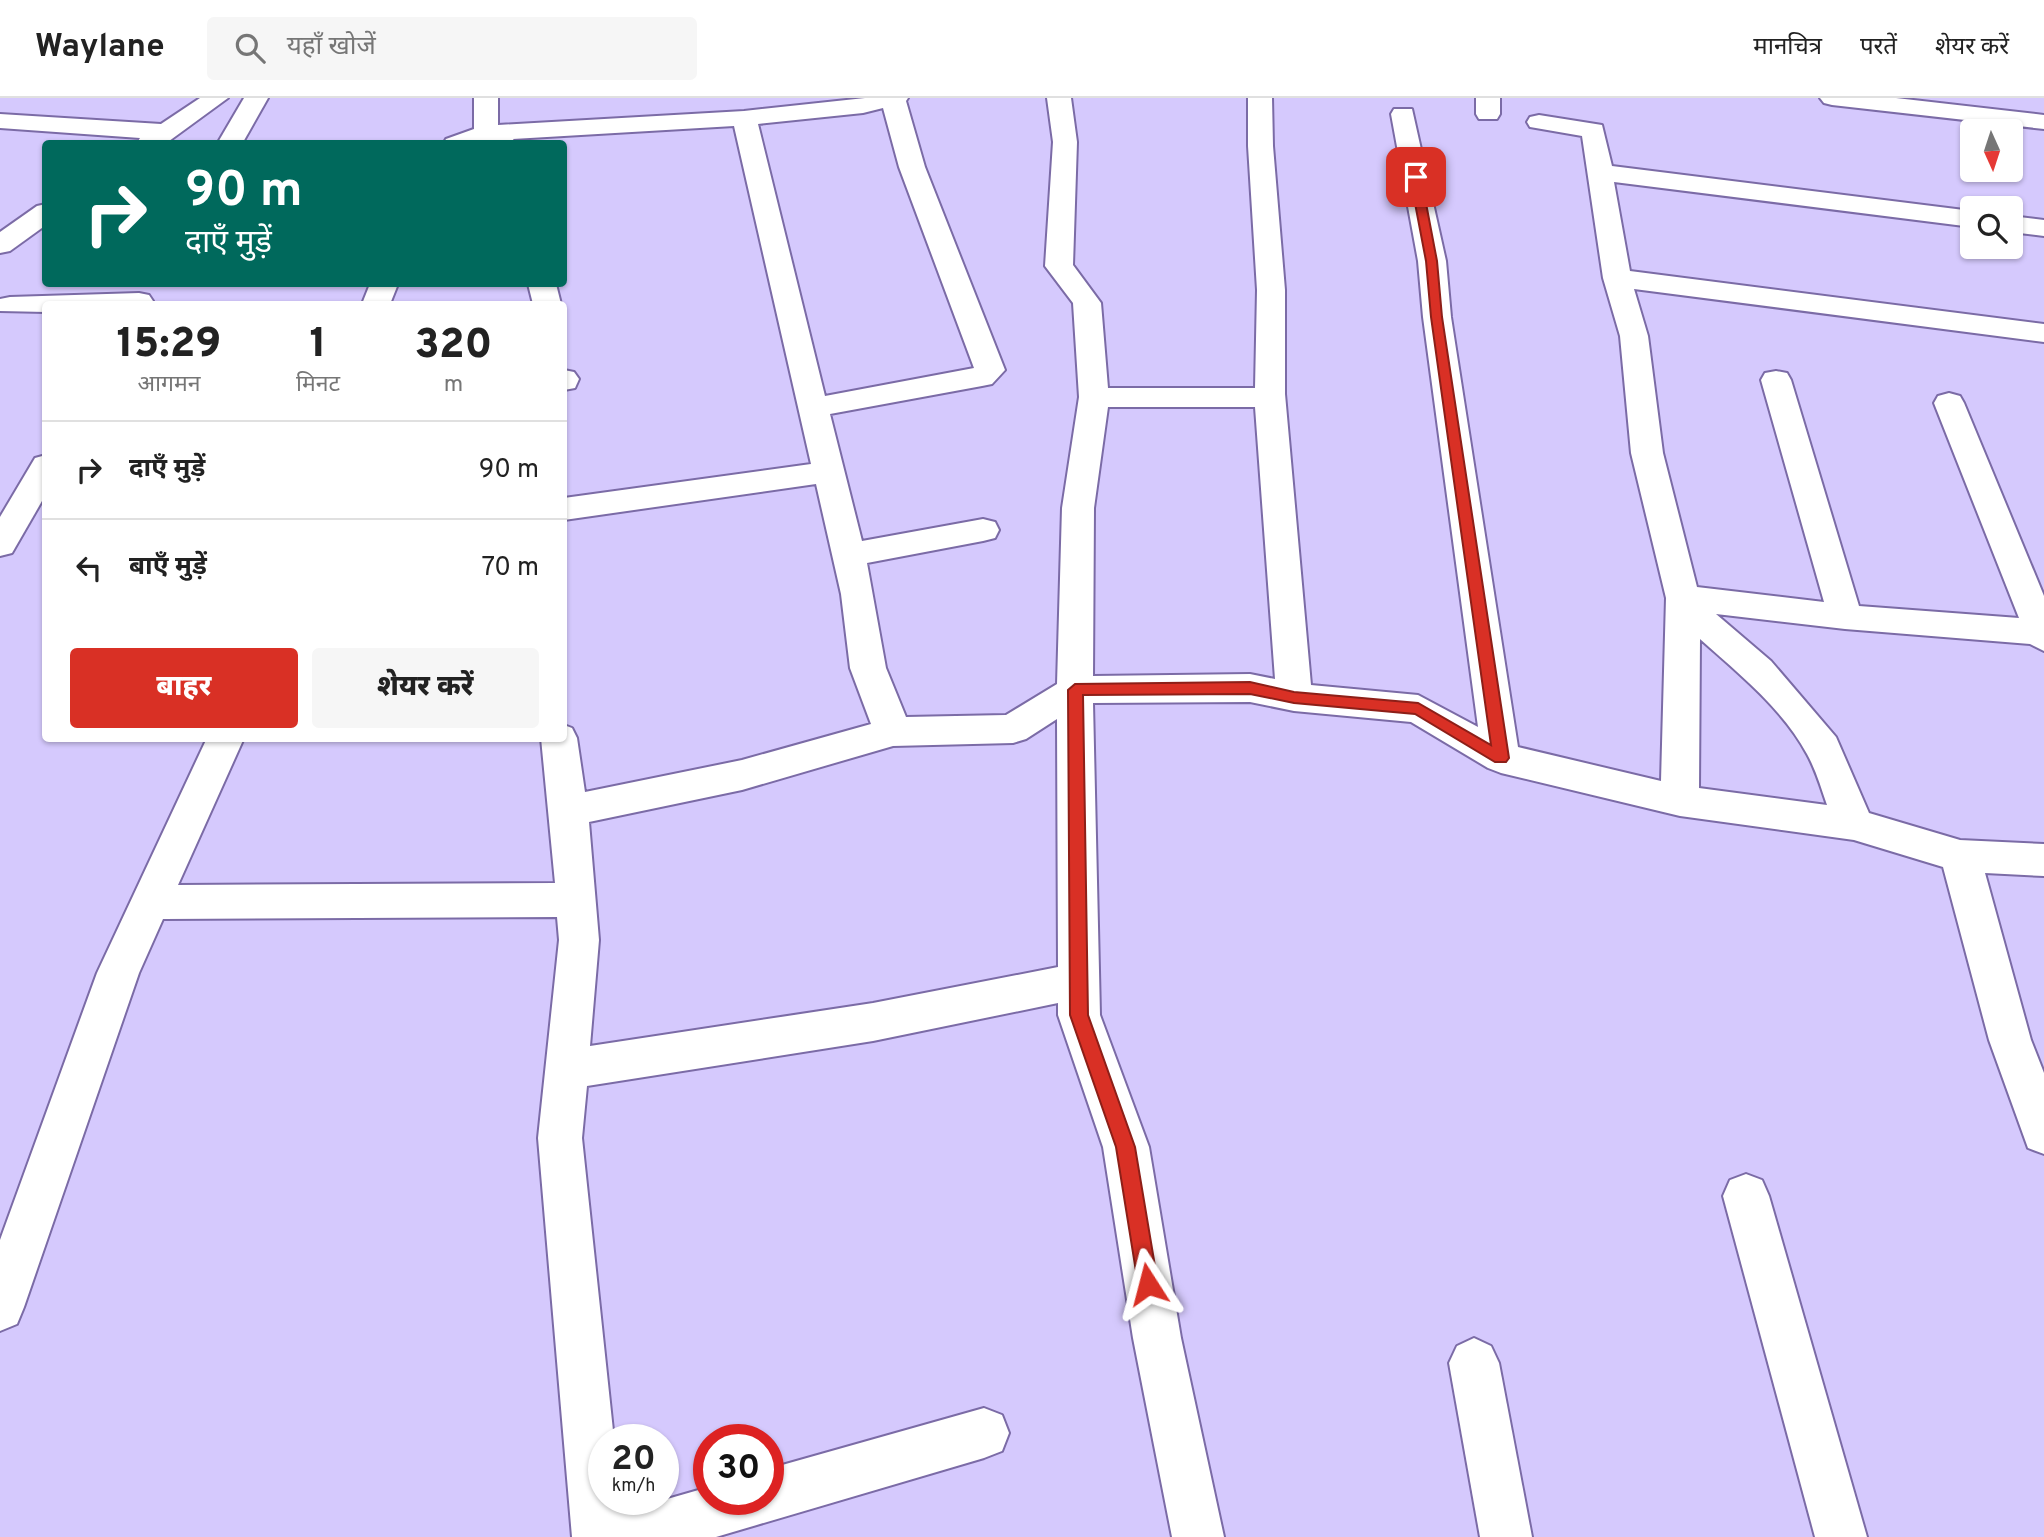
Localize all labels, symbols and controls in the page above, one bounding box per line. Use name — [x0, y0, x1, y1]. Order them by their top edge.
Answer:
search box — [207, 17, 697, 80]
text: Waylane — [35, 27, 165, 69]
icon: search — [231, 29, 269, 67]
text: यहाँ खोजें — [287, 31, 376, 64]
text: मानचित्र — [1753, 33, 1822, 63]
text: परतें — [1860, 33, 1897, 63]
text: शेयर करें — [1935, 33, 2009, 63]
north arrow — [1960, 119, 2023, 182]
map controls — [1960, 119, 2023, 259]
pin — [1386, 147, 1446, 207]
icon: arrive — [1397, 158, 1435, 196]
text: 90 m — [185, 162, 303, 224]
icon: right — [70, 168, 161, 259]
button: search — [1960, 196, 2023, 259]
text: दाएँ मुड़ें — [185, 224, 272, 264]
text: 15:29 — [117, 319, 221, 372]
text: 1 — [309, 319, 327, 372]
text: 320 — [415, 320, 492, 373]
text: आगमन — [137, 371, 200, 400]
text: मिनट — [296, 371, 340, 400]
text: m — [444, 371, 463, 400]
icon: right — [70, 451, 108, 489]
text: दाएँ मुड़ें — [129, 453, 205, 486]
text: 90 m — [479, 454, 539, 487]
icon: left — [70, 549, 108, 587]
text: बाएँ मुड़ें — [129, 551, 207, 584]
text: 70 m — [481, 552, 539, 585]
button: बाहर — [70, 648, 298, 728]
button: शेयर करें — [312, 648, 539, 728]
position arrow — [1111, 1247, 1185, 1321]
speed limit sign: 30 — [693, 1424, 784, 1515]
text: 20 — [611, 1438, 656, 1482]
text: km/h — [612, 1475, 655, 1498]

